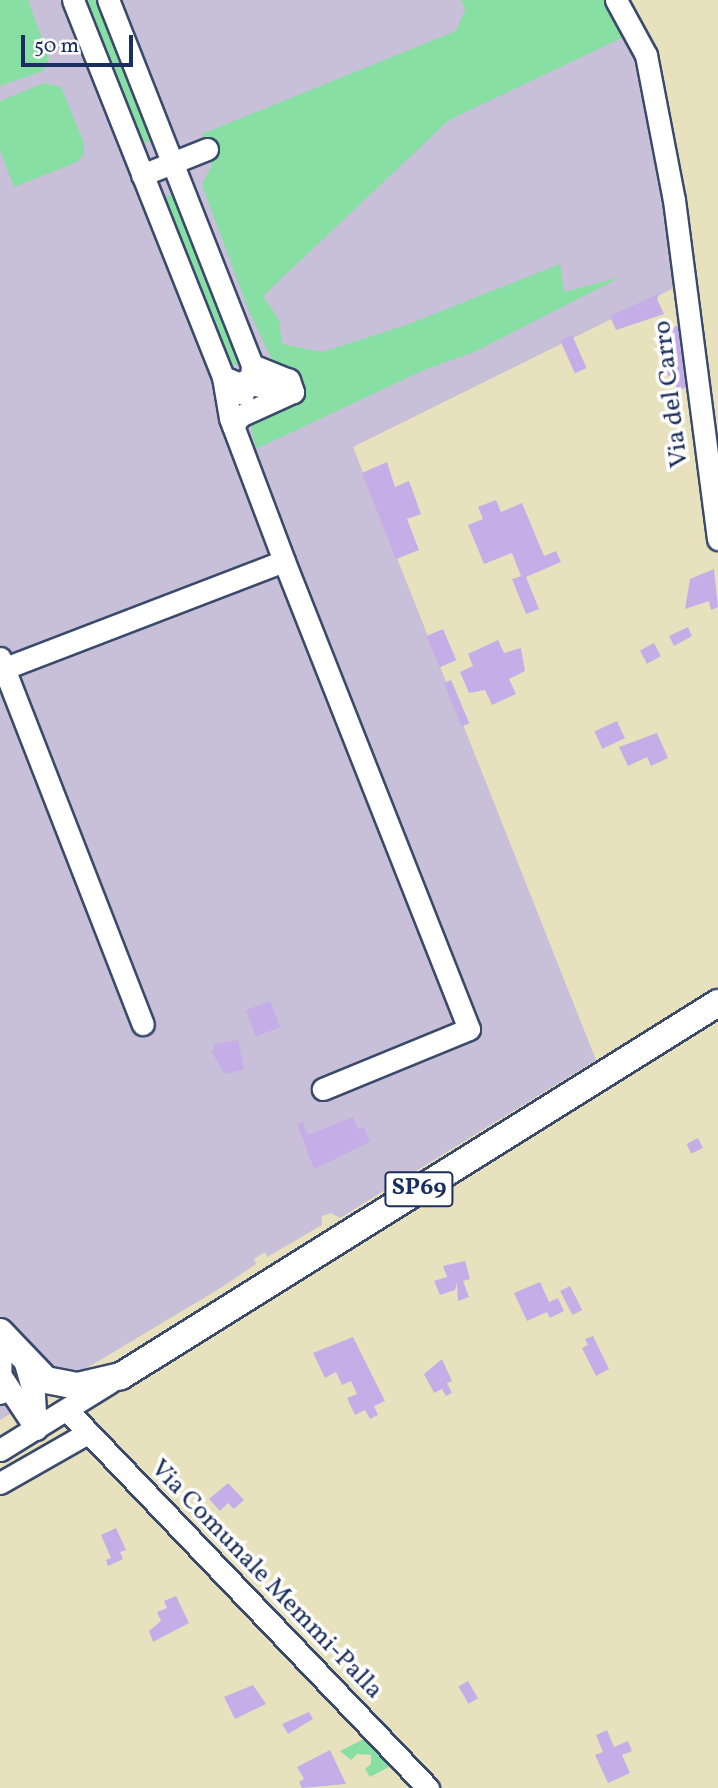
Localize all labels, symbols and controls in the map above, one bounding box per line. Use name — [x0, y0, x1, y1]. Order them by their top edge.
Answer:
scale bar — [24, 21, 136, 65]
text: 50 m — [34, 32, 79, 61]
street label: Via del Carro — [647, 319, 697, 469]
road number: SP69 — [384, 1168, 454, 1210]
street label: Via Comunale Memmi-Palla — [143, 1454, 389, 1706]

